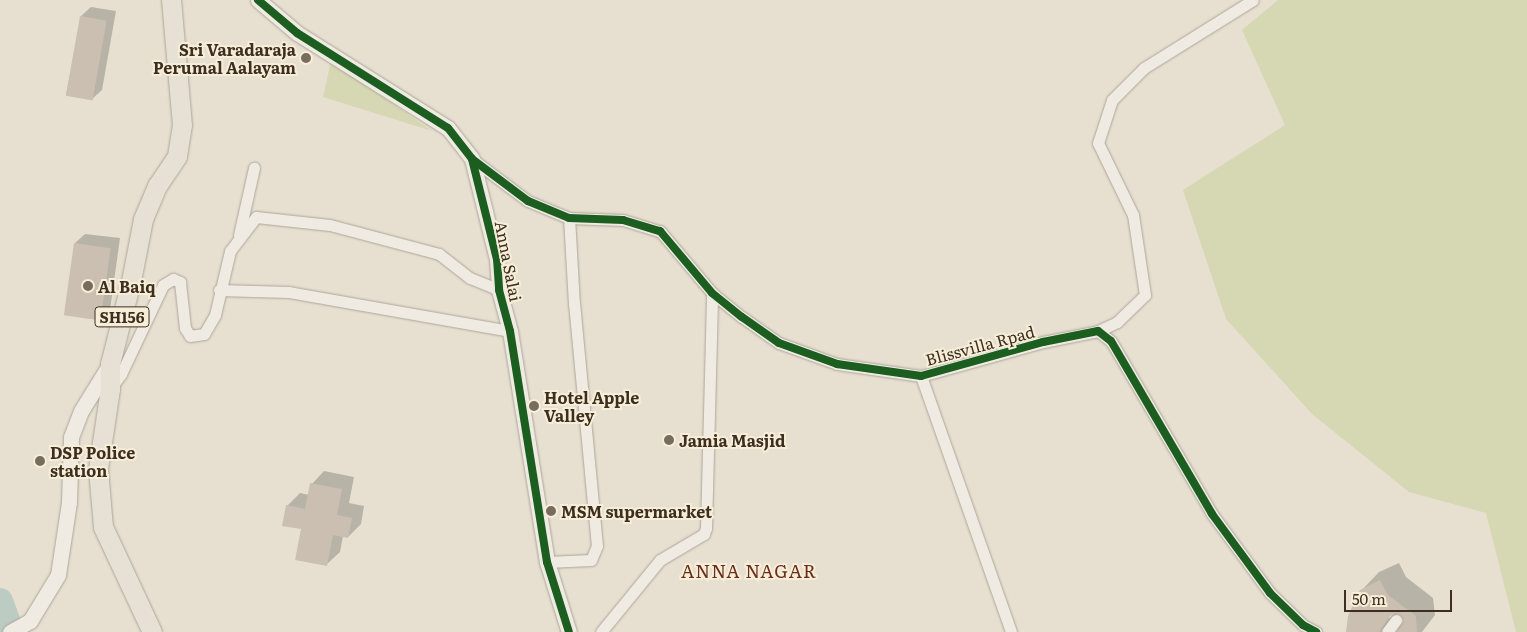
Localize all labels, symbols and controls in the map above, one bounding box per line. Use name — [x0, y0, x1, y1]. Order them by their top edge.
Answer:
place label: Sri Varadaraja Perumal Aalayam — [153, 39, 296, 77]
marker: Sri Varadaraja Perumal Aalayam — [300, 52, 312, 64]
street label: Anna Salai — [492, 219, 526, 303]
place label: Al Baiq — [98, 276, 155, 296]
marker: Al Baiq — [82, 280, 94, 292]
road number: SH156 — [94, 304, 150, 330]
street label: Blissvilla Rpad — [923, 321, 1037, 369]
place label: Hotel Apple Valley — [544, 387, 639, 425]
marker: Hotel Apple Valley — [528, 400, 540, 412]
place label: Jamia Masjid — [679, 430, 785, 450]
marker: Jamia Masjid — [663, 434, 675, 446]
place label: DSP Police station — [50, 442, 135, 480]
marker: DSP Police station — [34, 455, 46, 467]
place label: MSM supermarket — [561, 501, 712, 521]
marker: MSM supermarket — [545, 505, 557, 517]
district label: ANNA NAGAR — [680, 560, 818, 582]
scale bar — [1347, 580, 1454, 612]
text: 50 m — [1352, 587, 1386, 610]

